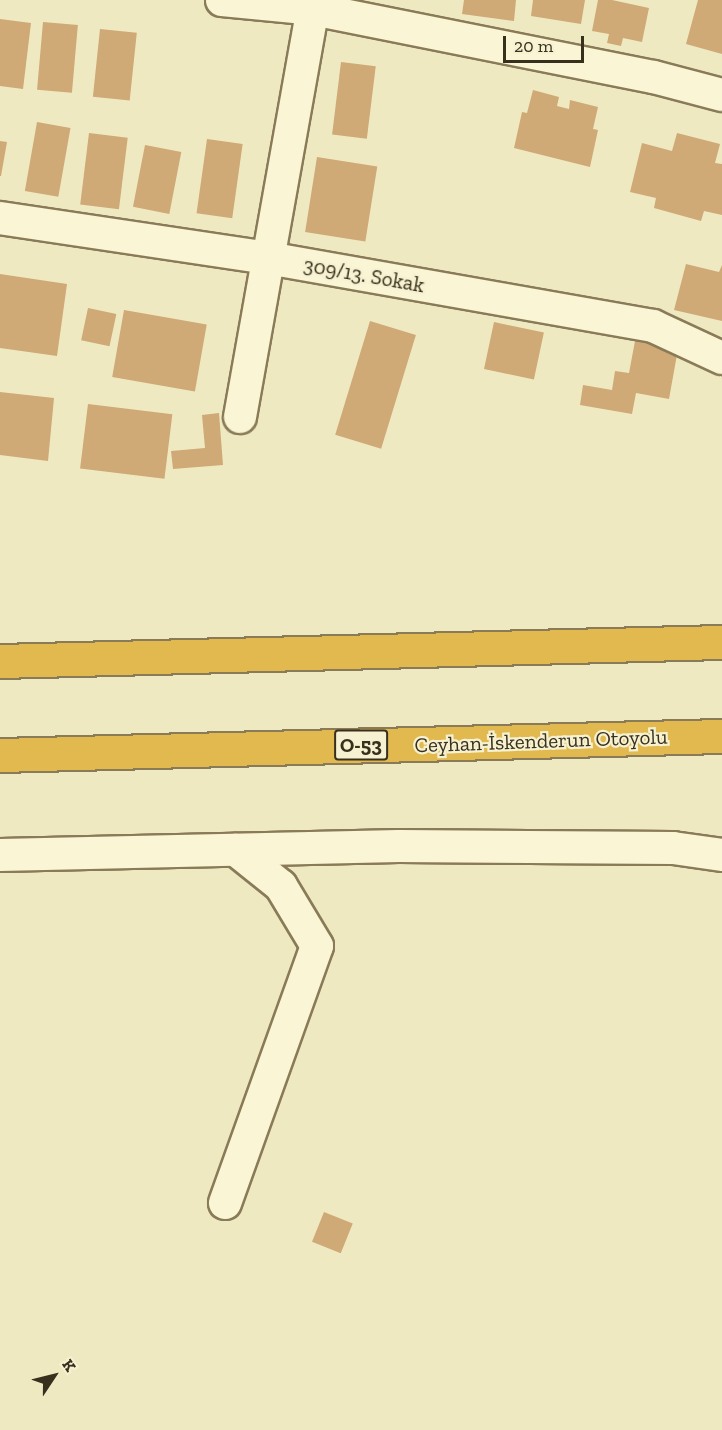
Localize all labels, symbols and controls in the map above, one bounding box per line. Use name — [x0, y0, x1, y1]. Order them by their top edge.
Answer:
scale bar — [506, 24, 587, 62]
text: 20 m — [514, 35, 553, 57]
street label: 309/13. Sokak — [302, 252, 426, 298]
street label: Ceyhan-İskenderun Otoyolu — [414, 724, 668, 758]
road number: O-53 — [334, 728, 388, 762]
north arrow — [24, 1346, 84, 1406]
text: K — [58, 1356, 80, 1375]

